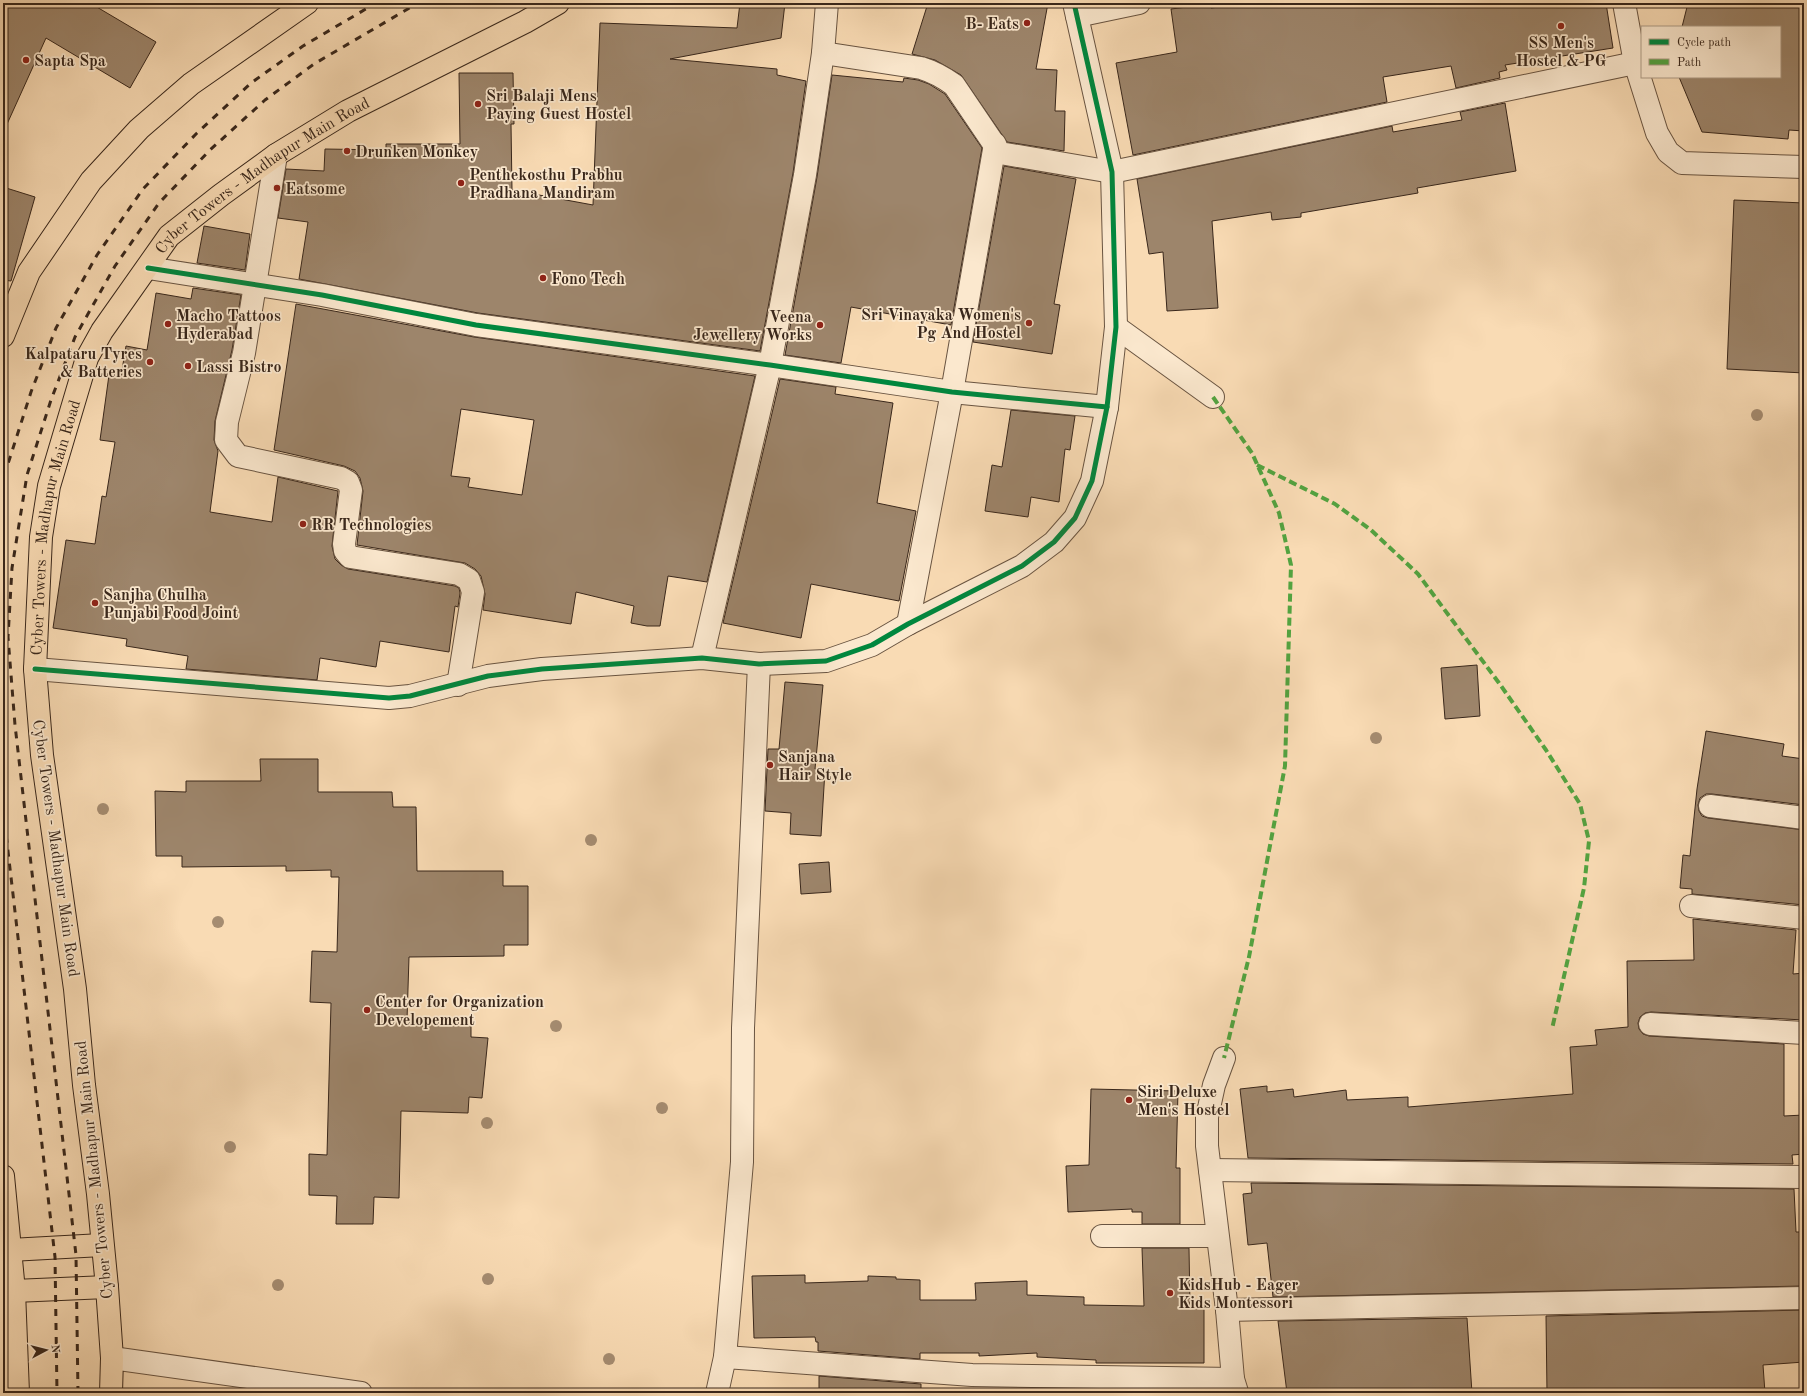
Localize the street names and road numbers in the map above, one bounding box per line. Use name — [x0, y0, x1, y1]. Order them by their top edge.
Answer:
street label: Cyber Towers - Madhapur Main Road — [153, 96, 373, 257]
street label: Cyber Towers - Madhapur Main Road — [30, 398, 84, 656]
street label: Cyber Towers - Madhapur Main Road — [29, 719, 81, 978]
street label: Cyber Towers - Madhapur Main Road — [73, 1040, 117, 1300]

